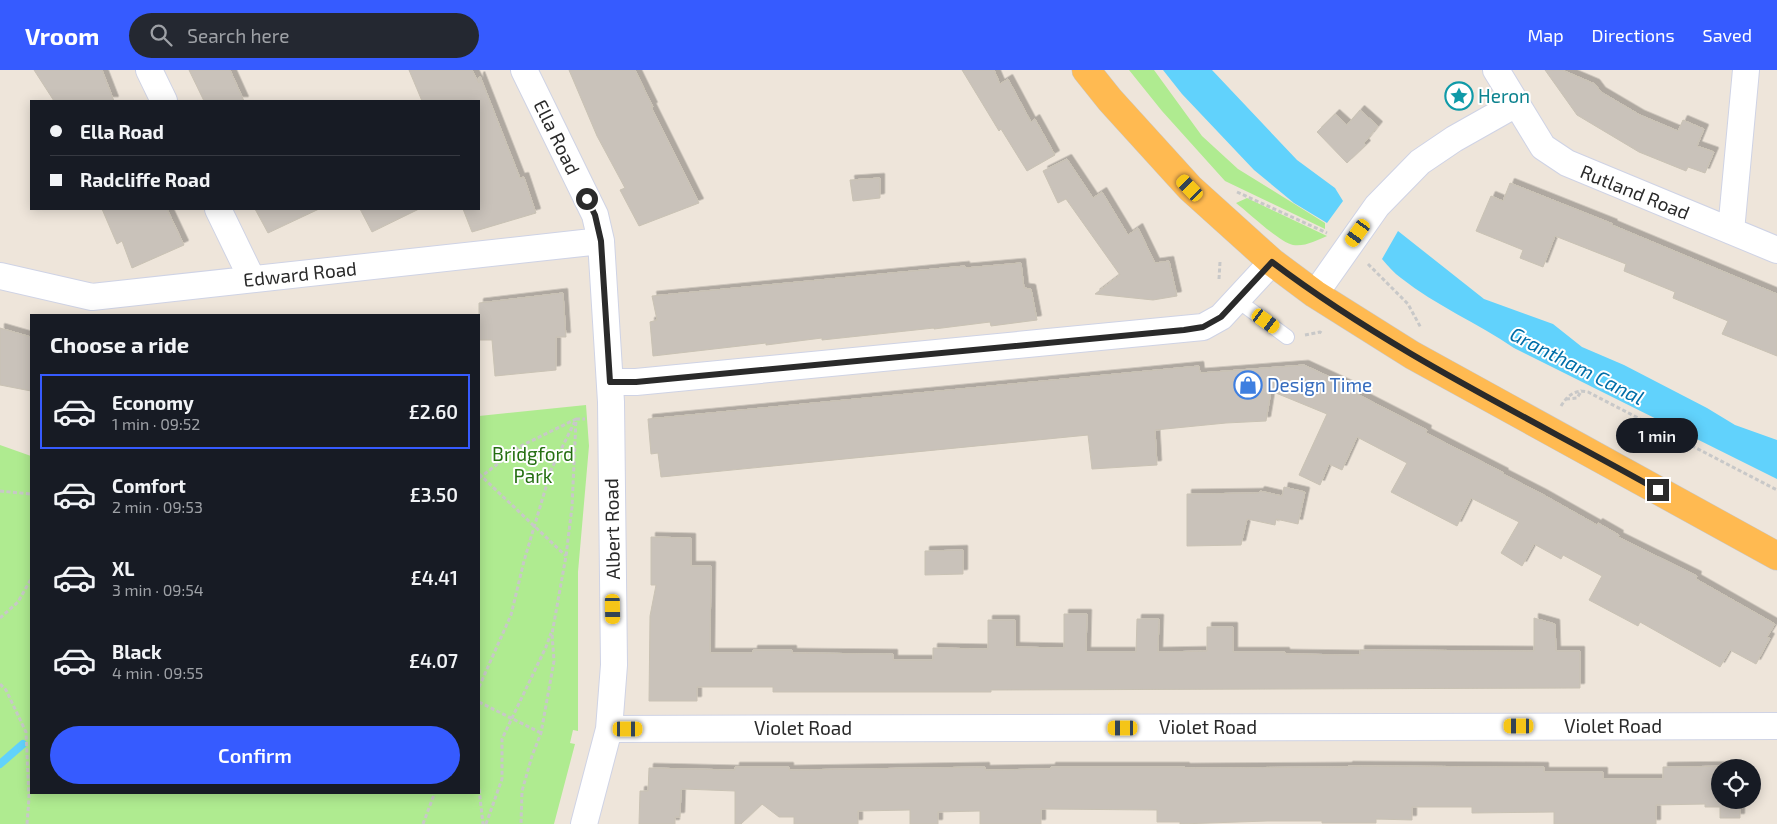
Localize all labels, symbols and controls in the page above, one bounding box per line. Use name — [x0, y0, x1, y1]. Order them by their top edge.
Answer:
search box — [129, 13, 479, 58]
text: Vroom — [25, 21, 99, 50]
icon: search — [147, 21, 175, 49]
text: Search here — [187, 24, 289, 47]
text: Map — [1527, 24, 1564, 46]
text: Directions — [1592, 24, 1675, 46]
text: Saved — [1703, 24, 1752, 46]
place icon: Heron — [1444, 81, 1474, 111]
place label: Heron — [1478, 84, 1530, 107]
street label: Ella Road — [529, 96, 585, 178]
text: Ella Road — [80, 120, 164, 143]
street label: Rutland Road — [1577, 159, 1693, 224]
text: Radcliffe Road — [80, 168, 210, 191]
car — [1174, 172, 1205, 204]
route start — [576, 188, 598, 210]
car — [1343, 216, 1372, 250]
street label: Edward Road — [242, 256, 358, 291]
car — [1249, 306, 1282, 336]
water label: Grantham Canal — [1506, 321, 1649, 409]
text: Choose a ride — [50, 331, 189, 357]
shop icon: Design Time — [1233, 370, 1263, 400]
place label: Design Time — [1267, 373, 1372, 396]
icon: car — [52, 389, 97, 434]
text: Economy — [112, 391, 194, 414]
text: £2.60 — [409, 400, 458, 423]
text: 1 min · 09:52 — [112, 414, 200, 433]
callout: 1 min — [1617, 418, 1699, 452]
text: 1 min — [1638, 426, 1676, 445]
park label: Bridgford Park — [492, 442, 574, 487]
icon: car — [52, 472, 97, 517]
text: Comfort — [112, 474, 186, 497]
street label: Albert Road — [599, 478, 624, 580]
route end — [1647, 479, 1669, 501]
text: £3.50 — [410, 483, 458, 506]
text: 2 min · 09:53 — [112, 497, 203, 516]
icon: car — [52, 555, 97, 600]
text: XL — [112, 557, 134, 580]
text: £4.41 — [411, 566, 458, 589]
text: 3 min · 09:54 — [112, 580, 204, 599]
car — [605, 594, 620, 624]
icon: car — [52, 638, 97, 683]
text: Black — [112, 640, 162, 663]
text: £4.07 — [409, 649, 458, 672]
text: 4 min · 09:55 — [112, 663, 203, 682]
street label: Violet Road — [1564, 714, 1662, 737]
street label: Violet Road — [1159, 715, 1257, 738]
street label: Violet Road — [754, 716, 852, 739]
car — [1504, 719, 1534, 734]
car — [1108, 721, 1138, 736]
car — [613, 722, 643, 737]
button: Confirm — [50, 726, 460, 784]
map controls — [1711, 759, 1761, 809]
button: locate — [1711, 759, 1761, 809]

